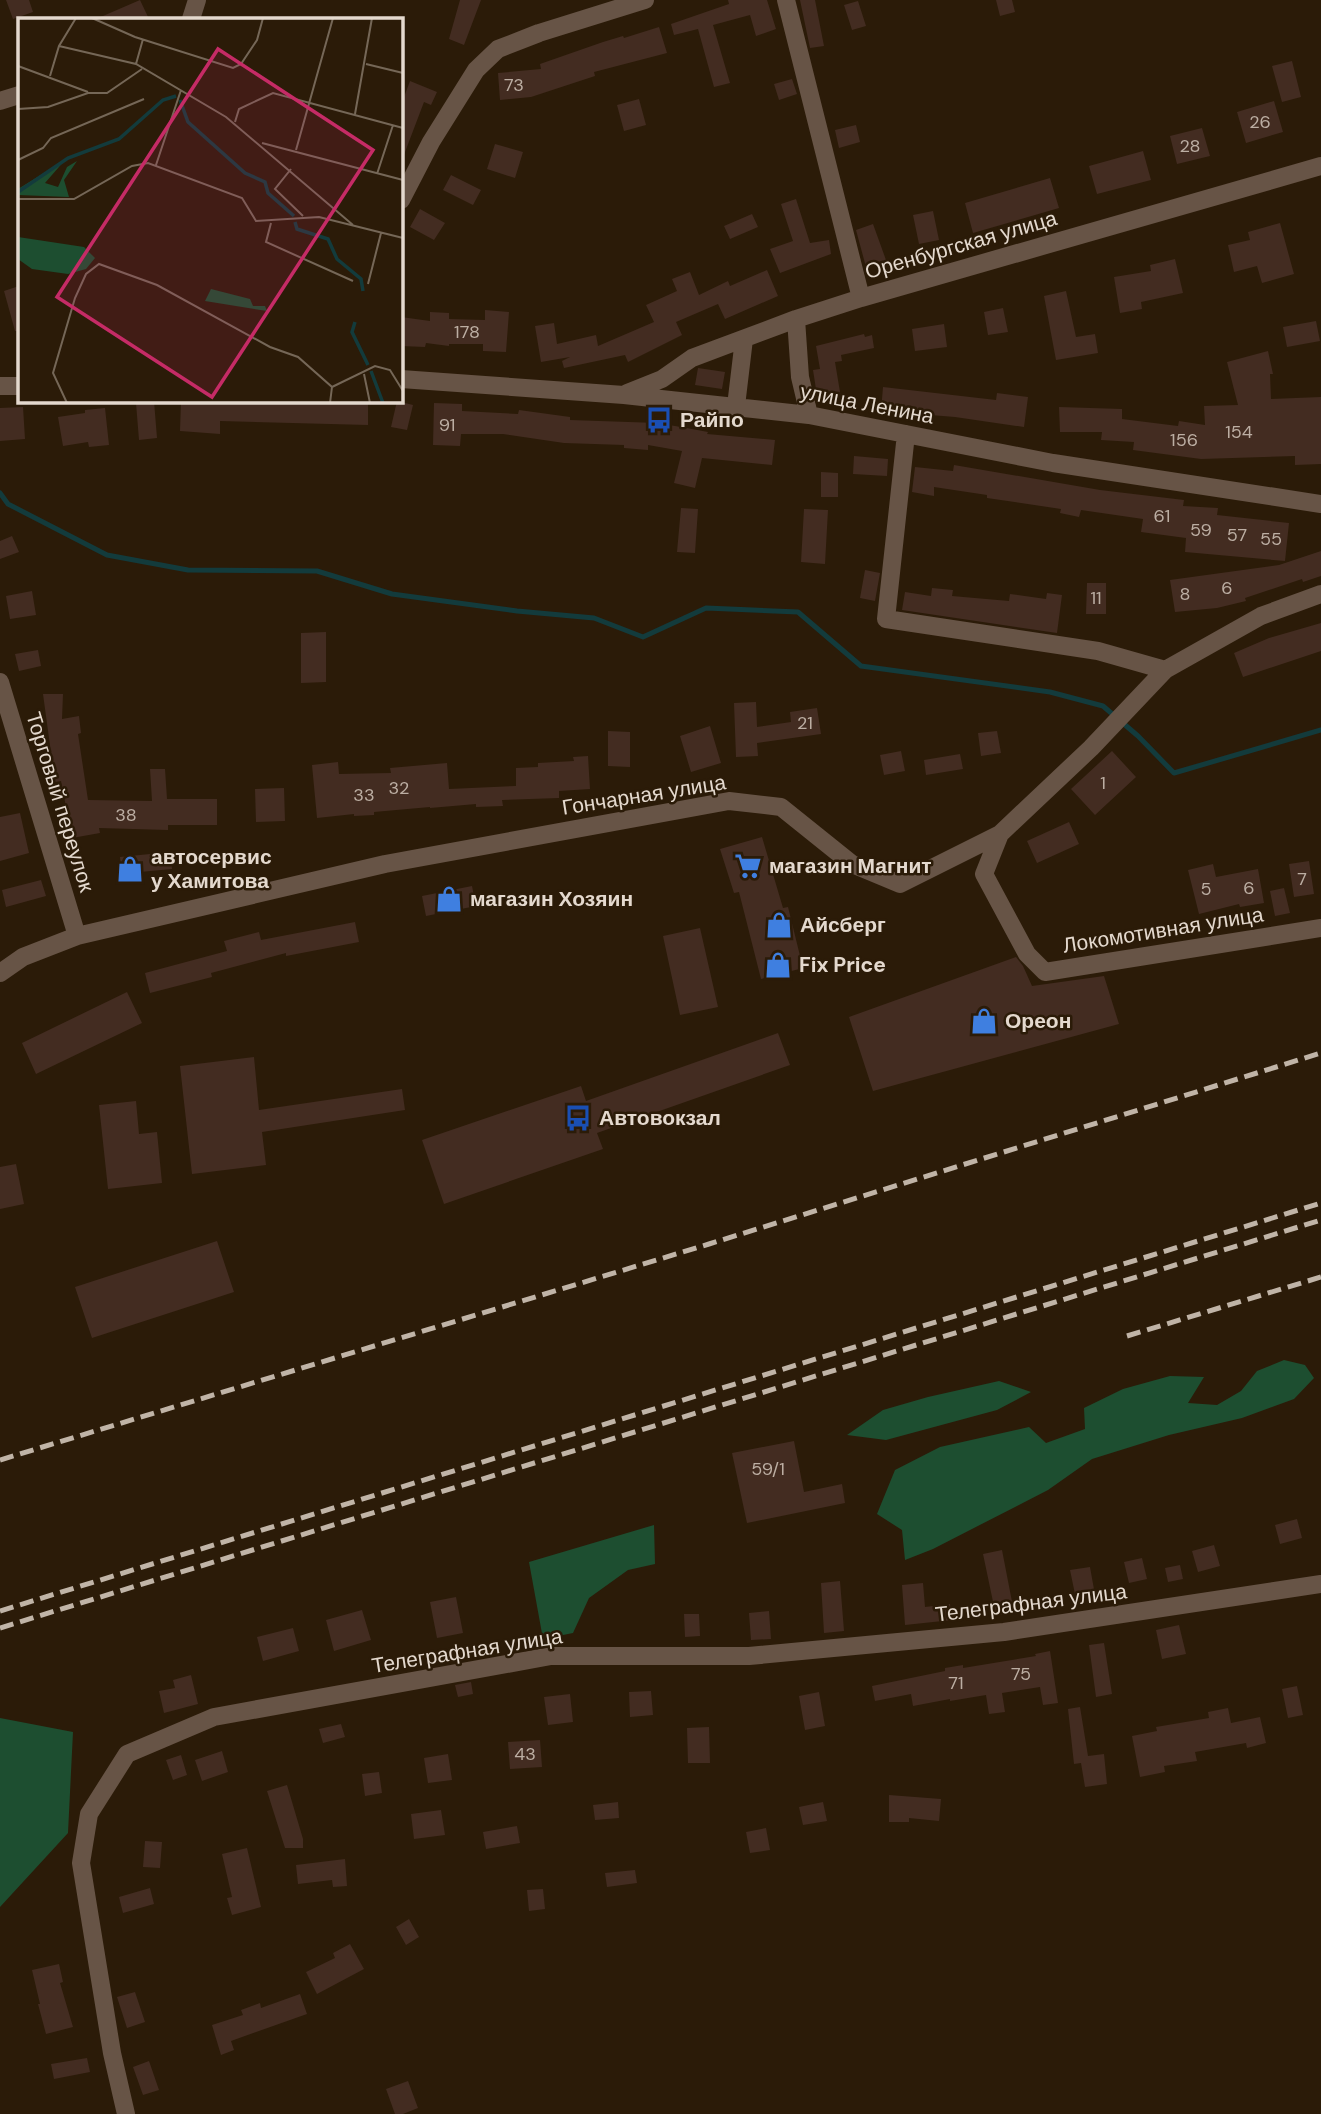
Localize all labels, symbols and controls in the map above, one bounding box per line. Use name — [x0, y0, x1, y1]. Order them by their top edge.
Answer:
inset map — [18, 18, 402, 402]
house number: 73 — [504, 73, 524, 97]
house number: 26 — [1249, 110, 1271, 134]
house number: 28 — [1179, 134, 1201, 158]
street label: Оренбургская улица — [862, 204, 1061, 286]
house number: 178 — [454, 320, 480, 344]
street label: улица Ленина — [798, 377, 936, 431]
bus stop icon: Райпо — [644, 405, 674, 435]
place label: Райпо — [680, 406, 744, 434]
house number: 91 — [439, 413, 455, 437]
house number: 154 — [1225, 420, 1253, 444]
house number: 156 — [1170, 428, 1198, 452]
house number: 61 — [1154, 504, 1170, 528]
house number: 59 — [1190, 518, 1212, 542]
house number: 57 — [1227, 523, 1247, 547]
house number: 55 — [1260, 527, 1282, 551]
house number: 6 — [1221, 576, 1233, 600]
house number: 8 — [1180, 582, 1190, 606]
house number: 11 — [1090, 586, 1102, 610]
street label: Торговый переулок — [19, 709, 101, 896]
house number: 21 — [797, 711, 813, 735]
street label: Гончарная улица — [560, 768, 728, 822]
house number: 1 — [1100, 771, 1106, 795]
house number: 32 — [388, 776, 410, 800]
house number: 33 — [353, 783, 375, 807]
house number: 38 — [115, 803, 137, 827]
place label: автосервис у Хамитова — [151, 843, 272, 895]
supermarket icon: магазин Магнит — [733, 851, 763, 881]
place label: магазин Магнит — [769, 852, 932, 880]
shop icon: автосервис у Хамитова — [115, 854, 145, 884]
house number: 7 — [1297, 867, 1307, 891]
house number: 6 — [1243, 876, 1255, 900]
house number: 5 — [1201, 877, 1211, 901]
shop icon: магазин Хозяин — [434, 884, 464, 914]
place label: магазин Хозяин — [470, 885, 633, 913]
street label: Локомотивная улица — [1061, 900, 1266, 960]
shop icon: Айсберг — [764, 910, 794, 940]
place label: Айсберг — [800, 911, 886, 939]
shop icon: Fix Price — [763, 950, 793, 980]
place label: Fix Price — [799, 951, 886, 979]
shop icon: Ореон — [969, 1006, 999, 1036]
place label: Ореон — [1005, 1007, 1071, 1035]
bus stop icon: Автовокзал — [563, 1103, 593, 1133]
place label: Автовокзал — [599, 1104, 721, 1132]
house number: 59/1 — [751, 1457, 785, 1481]
street label: Телеграфная улица — [934, 1577, 1129, 1629]
street label: Телеграфная улица — [370, 1622, 565, 1680]
house number: 75 — [1011, 1662, 1031, 1686]
house number: 71 — [948, 1671, 964, 1695]
house number: 43 — [514, 1742, 536, 1766]

